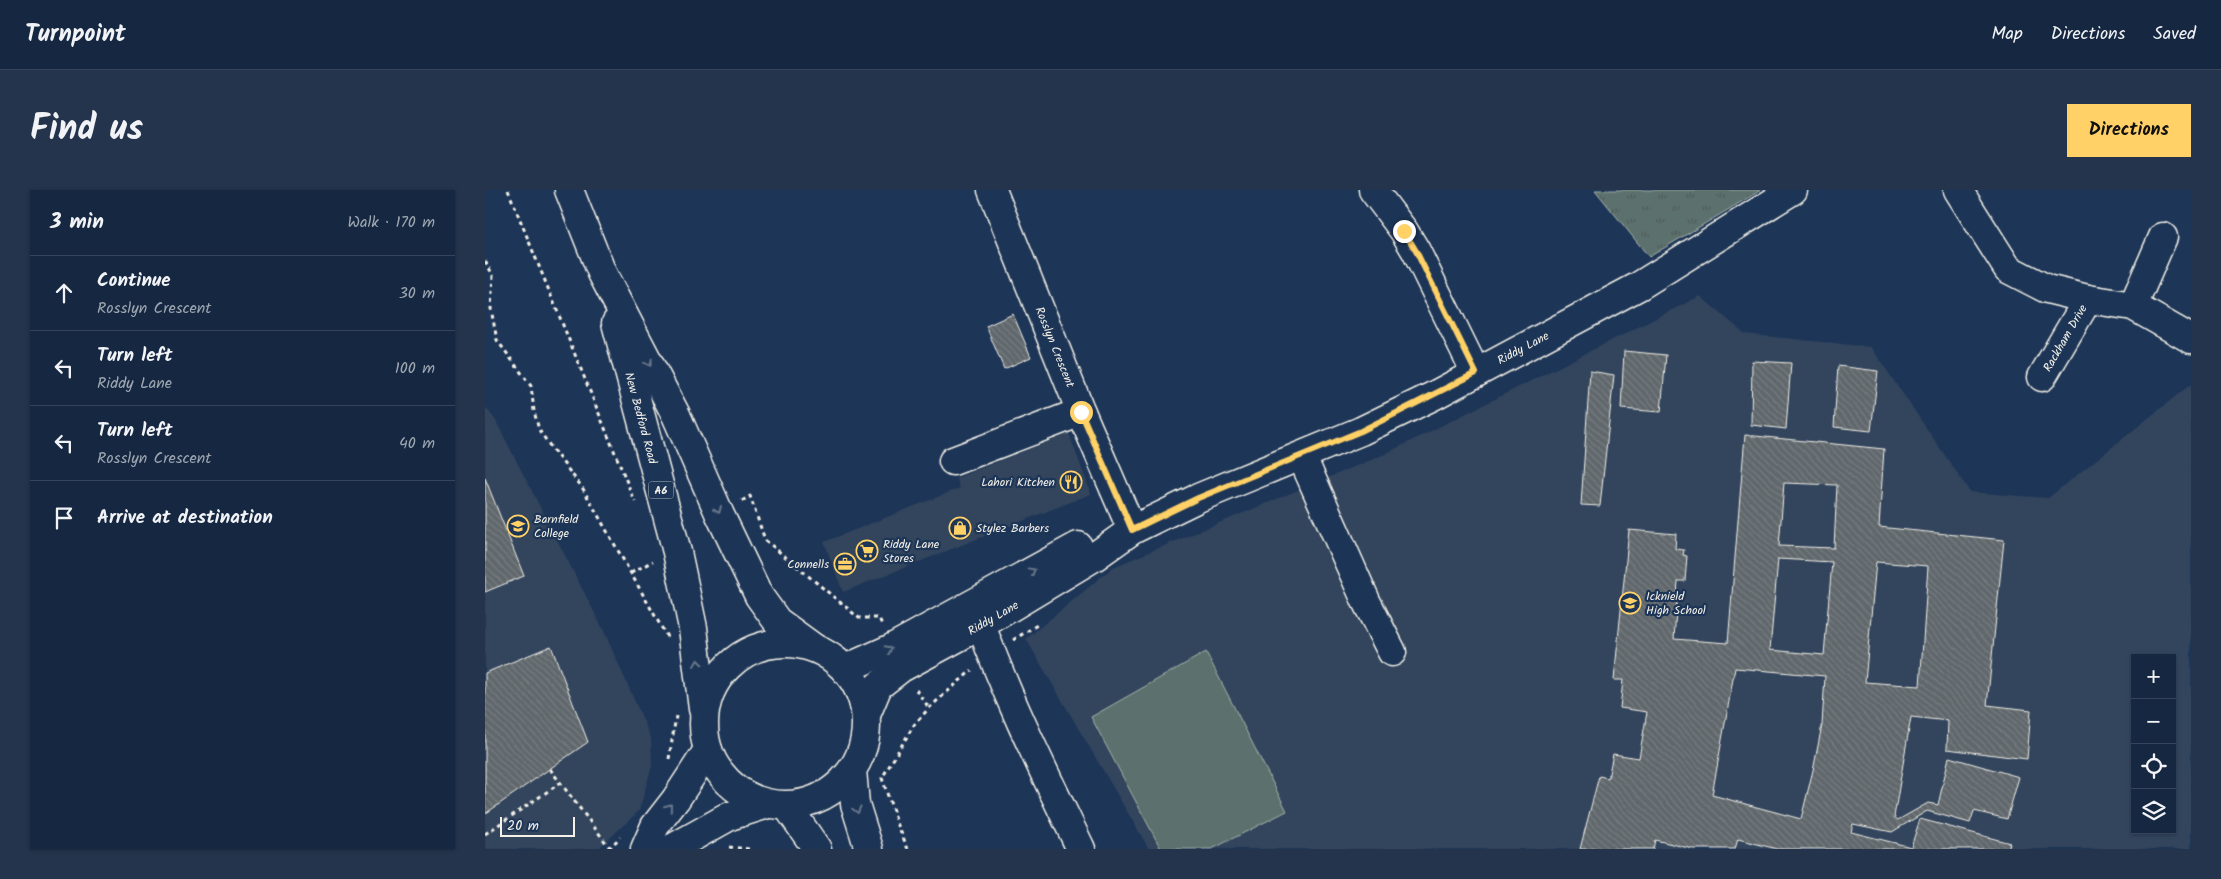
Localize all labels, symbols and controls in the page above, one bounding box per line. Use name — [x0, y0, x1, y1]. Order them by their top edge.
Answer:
text: Turnpoint — [25, 15, 126, 54]
text: Map — [1991, 20, 2023, 49]
text: Directions — [2051, 20, 2125, 49]
text: Saved — [2153, 20, 2196, 49]
text: Find us — [30, 102, 143, 158]
button: Directions — [2067, 104, 2191, 157]
text: 3 min — [50, 206, 104, 239]
text: Walk · 170 m — [347, 210, 435, 235]
route end — [1393, 220, 1416, 243]
text: Continue — [97, 266, 170, 296]
icon: ahead — [50, 279, 78, 307]
text: 30 m — [399, 281, 435, 306]
text: Rosslyn Crescent — [97, 296, 212, 321]
street label: Rackham Drive — [2038, 300, 2093, 376]
street label: Rosslyn Crescent — [1030, 304, 1080, 391]
street label: Riddy Lane — [1494, 327, 1553, 370]
text: Turn left — [97, 341, 172, 371]
icon: left — [50, 354, 78, 382]
text: 100 m — [395, 356, 435, 381]
one-way arrow — [643, 358, 653, 367]
street label: New Bedford Road — [619, 370, 662, 467]
text: Riddy Lane — [97, 371, 172, 396]
route start — [1070, 401, 1093, 424]
text: Turn left — [97, 416, 172, 446]
icon: left — [50, 429, 78, 457]
text: 40 m — [399, 431, 435, 456]
text: Rosslyn Crescent — [97, 446, 212, 471]
restaurant icon: Lahori Kitchen — [1059, 470, 1083, 494]
place label: Lahori Kitchen — [981, 473, 1055, 492]
road number: A6 — [649, 482, 673, 498]
text: Arrive at destination — [97, 503, 273, 533]
icon: arrive — [50, 504, 78, 532]
one-way arrow — [711, 505, 722, 514]
place label: Barnfield College — [534, 510, 579, 543]
school or university icon: Barnfield College — [506, 514, 530, 538]
shop icon: Stylez Barbers — [948, 516, 972, 540]
place label: Stylez Barbers — [976, 519, 1049, 538]
place label: Riddy Lane Stores — [883, 535, 940, 568]
supermarket icon: Riddy Lane Stores — [855, 539, 879, 563]
office icon: Connells — [833, 552, 857, 576]
place label: Connells — [787, 555, 829, 574]
one-way arrow — [1027, 568, 1036, 578]
place label: Icknield High School — [1646, 587, 1706, 620]
school or university icon: Icknield High School — [1618, 591, 1642, 615]
street label: Riddy Lane — [964, 596, 1023, 641]
one-way arrow — [884, 645, 893, 655]
map controls — [2131, 654, 2176, 834]
button: + — [2131, 654, 2176, 699]
one-way arrow — [693, 658, 704, 666]
button: − — [2131, 699, 2176, 744]
button: locate — [2131, 744, 2176, 789]
button: layers — [2131, 789, 2176, 834]
one-way arrow — [664, 804, 672, 813]
one-way arrow — [851, 806, 861, 814]
scale bar — [500, 814, 575, 837]
text: 20 m — [507, 815, 539, 837]

